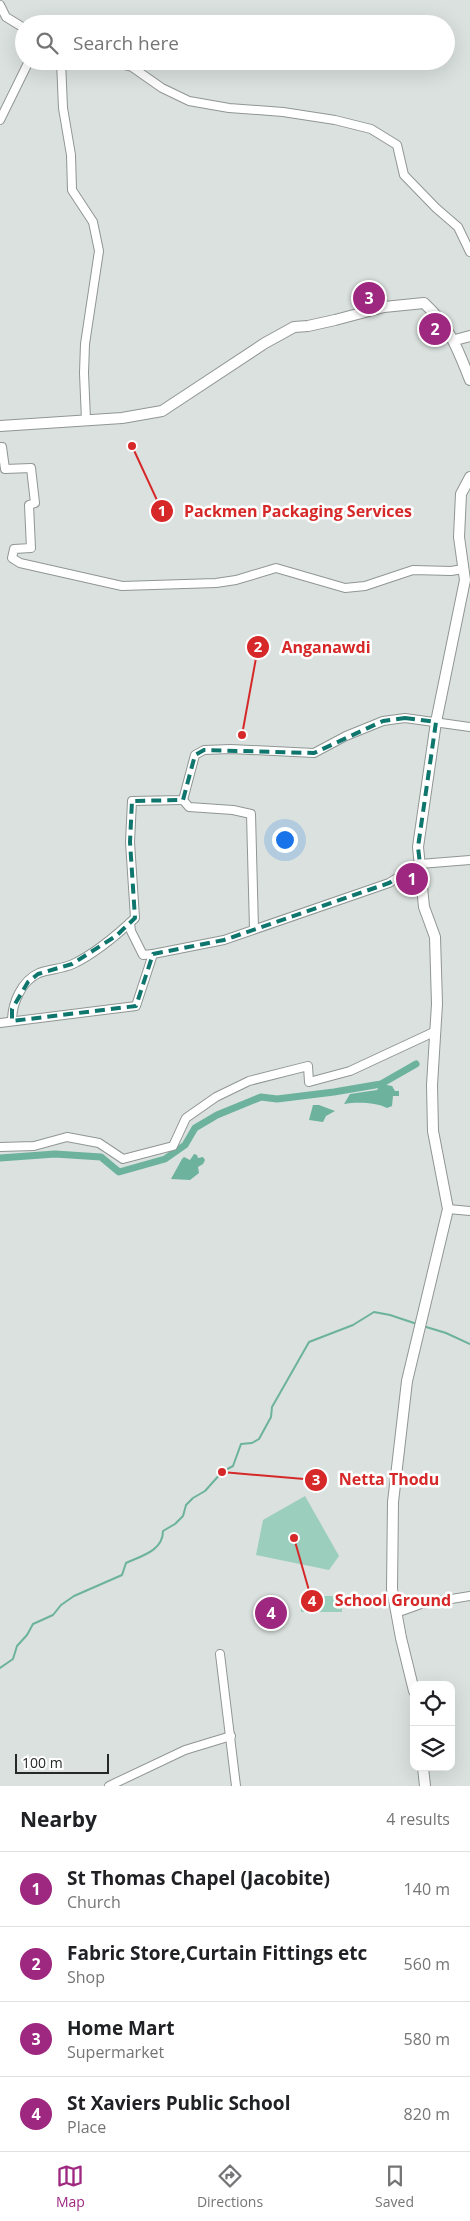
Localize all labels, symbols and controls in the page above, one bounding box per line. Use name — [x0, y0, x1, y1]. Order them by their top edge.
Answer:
search box — [15, 15, 455, 70]
icon: search — [33, 29, 61, 57]
text: Search here — [73, 30, 179, 56]
pin: 3 — [353, 279, 385, 317]
pin: 2 — [419, 310, 451, 348]
callout: Packmen Packaging Services — [149, 495, 422, 526]
text: 1 — [158, 500, 166, 520]
text: Packmen Packaging Services — [184, 500, 412, 522]
callout: Anganawdi — [246, 631, 380, 662]
text: 2 — [254, 636, 263, 656]
text: Anganawdi — [281, 636, 371, 658]
your location — [272, 827, 298, 853]
pin: 1 — [396, 860, 428, 898]
callout: Netta Thodu — [303, 1464, 449, 1495]
text: Netta Thodu — [339, 1468, 439, 1490]
text: 3 — [312, 1469, 320, 1489]
callout: School Ground — [300, 1585, 461, 1616]
text: School Ground — [335, 1589, 451, 1611]
text: 4 — [308, 1590, 317, 1610]
pin: 4 — [255, 1594, 287, 1632]
map controls — [410, 1681, 455, 1771]
button: locate — [410, 1681, 455, 1726]
button: layers — [410, 1726, 455, 1771]
scale bar — [15, 1751, 109, 1774]
text: 100 m — [22, 1753, 63, 1772]
text: Nearby — [20, 1805, 97, 1833]
text: 4 results — [386, 1808, 450, 1830]
text: St Thomas Chapel (Jacobite) — [67, 1865, 330, 1891]
text: 1 — [31, 1878, 41, 1900]
text: 140 m — [404, 1878, 450, 1900]
text: Church — [67, 1891, 121, 1913]
text: Fabric Store,Curtain Fittings etc — [67, 1940, 367, 1966]
text: 2 — [31, 1953, 41, 1975]
text: 560 m — [404, 1953, 450, 1975]
text: Shop — [67, 1966, 105, 1988]
text: Home Mart — [67, 2015, 174, 2041]
text: 3 — [31, 2028, 41, 2050]
text: 580 m — [404, 2028, 450, 2050]
text: Supermarket — [67, 2041, 164, 2063]
text: St Xaviers Public School — [67, 2090, 290, 2116]
text: 4 — [31, 2103, 41, 2125]
text: 820 m — [404, 2103, 450, 2125]
text: Place — [67, 2116, 106, 2138]
tab: Map — [56, 2162, 85, 2211]
tab: Directions — [197, 2162, 263, 2211]
tab: Saved — [375, 2162, 414, 2211]

